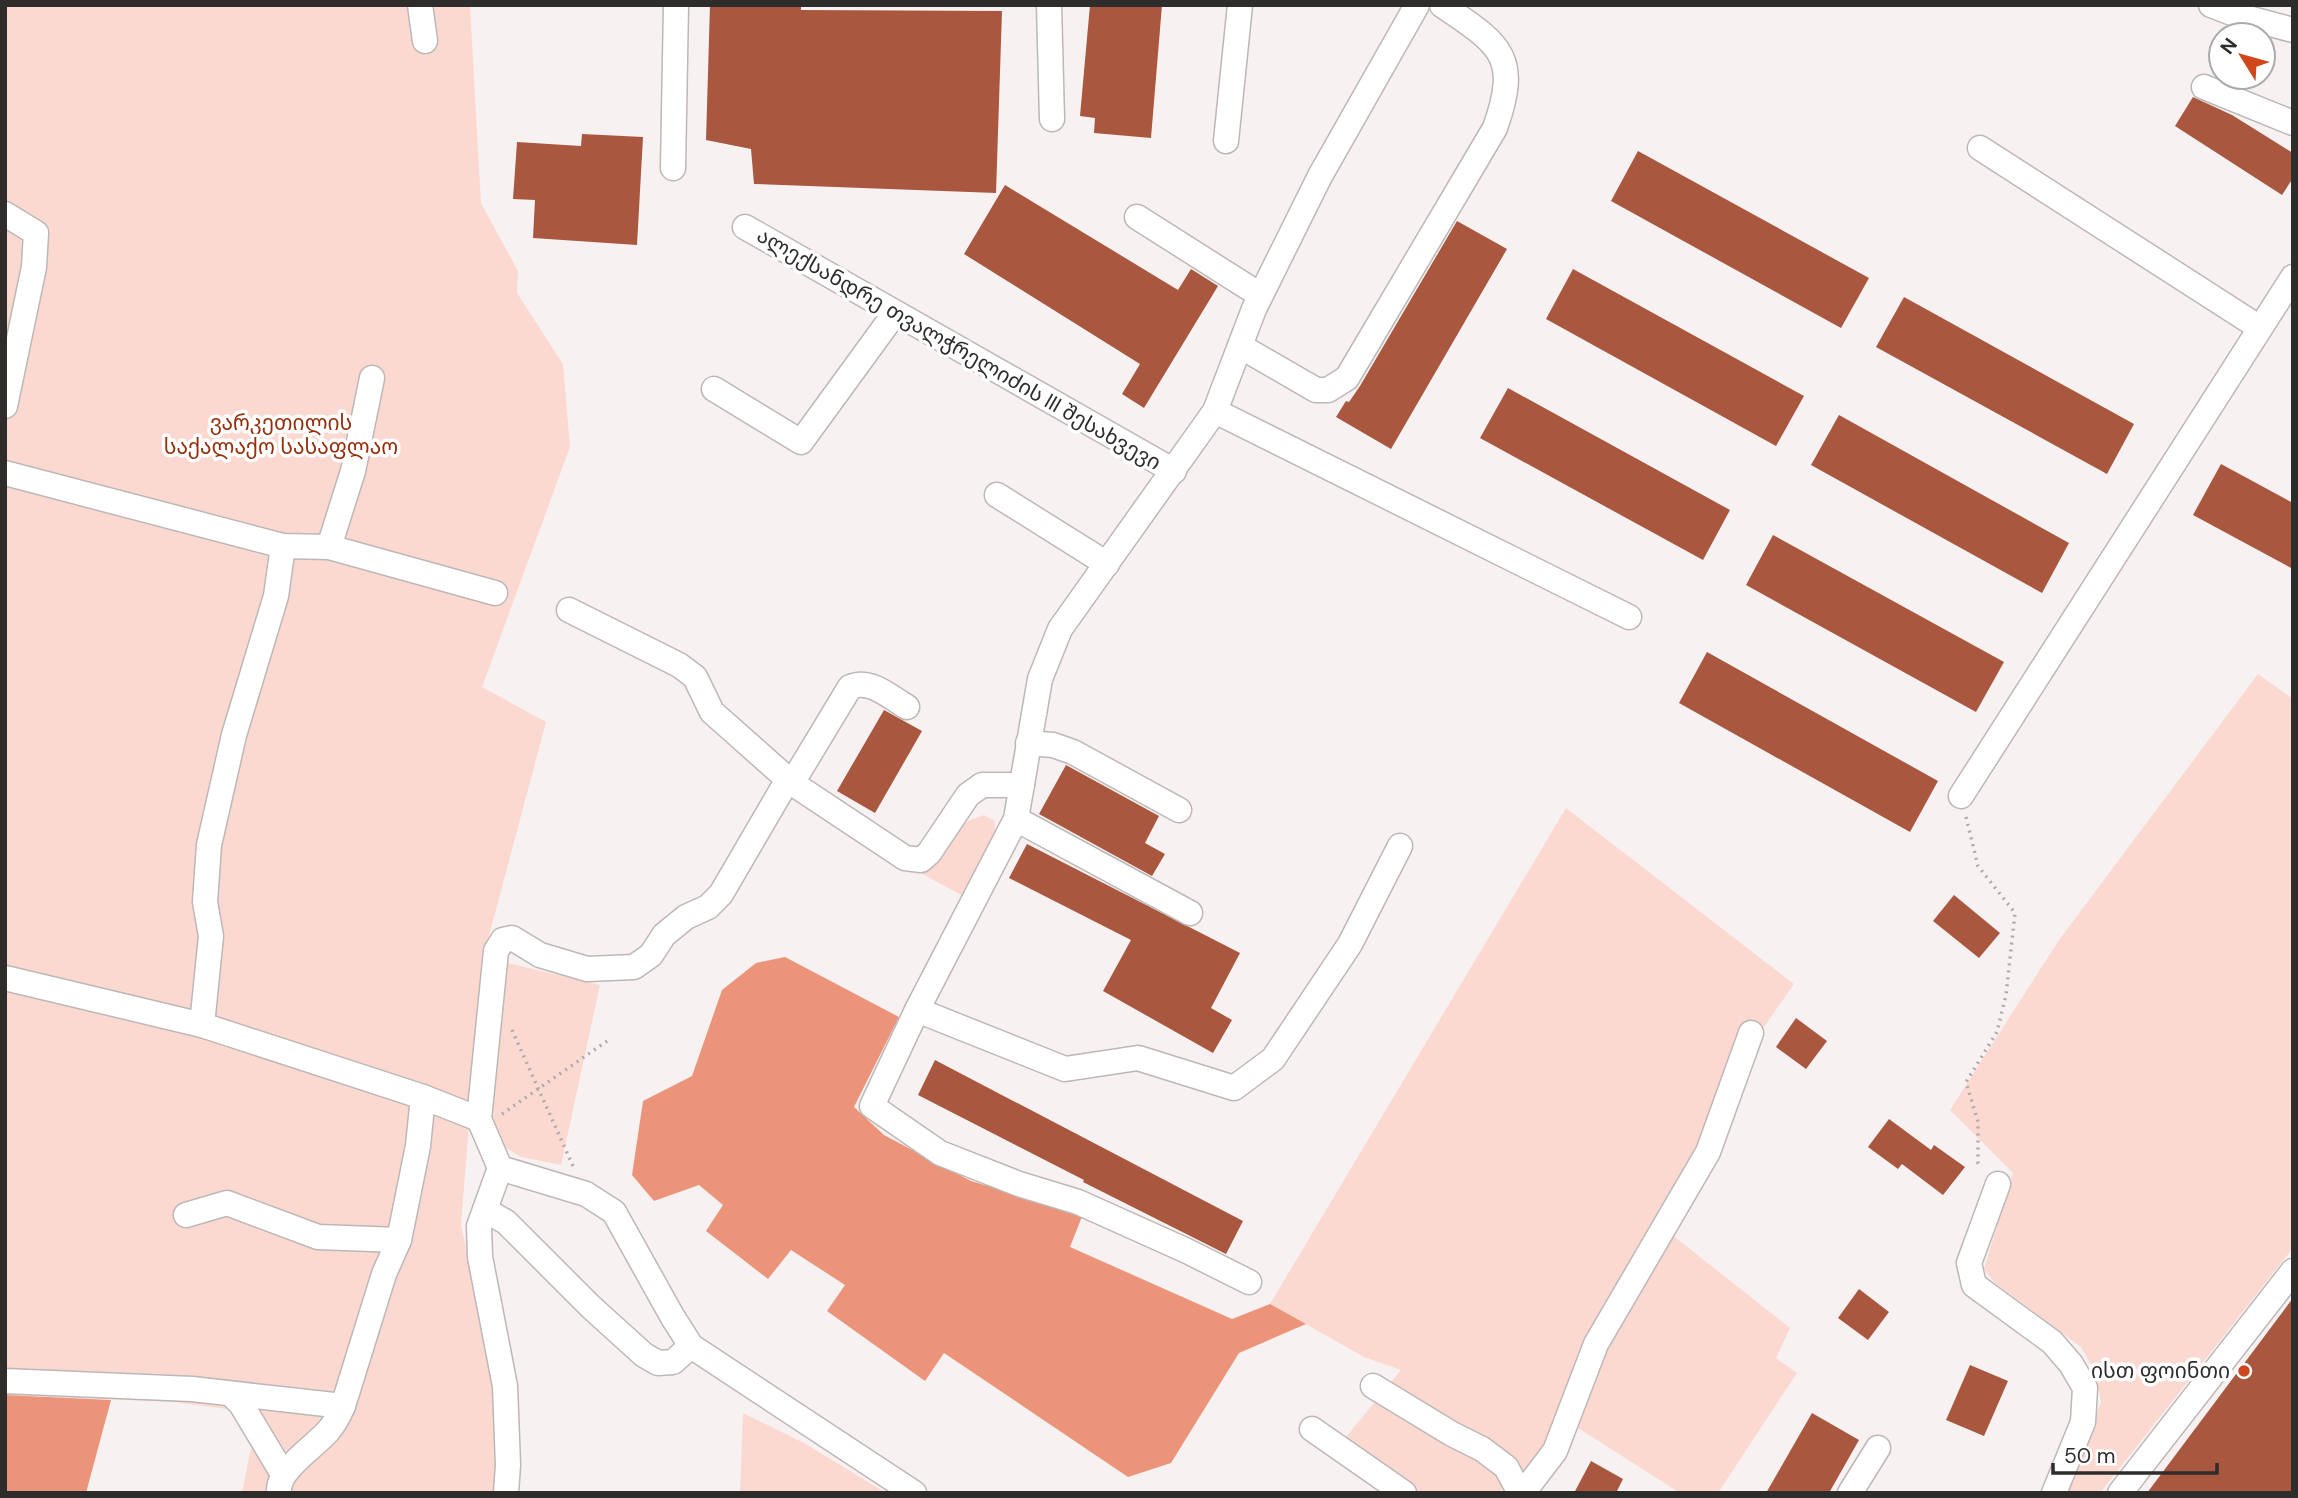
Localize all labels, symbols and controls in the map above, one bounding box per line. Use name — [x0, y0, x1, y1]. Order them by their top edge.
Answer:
north arrow — [2207, 21, 2277, 91]
text: N — [2215, 33, 2243, 59]
street label: ალექსანდრე თვალჭრელიძის III შესახვევი — [752, 221, 1166, 477]
park label: ვარკეთილის საქალაქო სასაფლაო — [164, 409, 398, 461]
place label: ისთ ფოინთი — [2091, 1357, 2230, 1385]
marker: ისთ ფოინთი — [2236, 1363, 2252, 1379]
scale bar — [2053, 1432, 2218, 1476]
text: 50 m — [2064, 1442, 2115, 1470]

